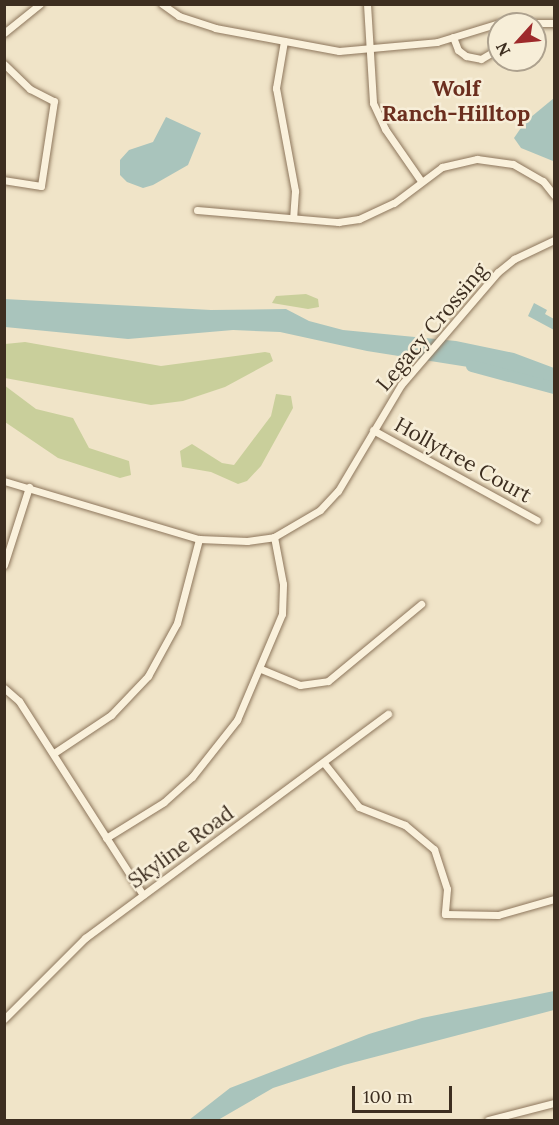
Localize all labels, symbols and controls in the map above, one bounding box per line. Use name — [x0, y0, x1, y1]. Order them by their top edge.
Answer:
north arrow — [487, 12, 547, 72]
text: N — [491, 39, 514, 59]
district label: Wolf Ranch-Hilltop — [382, 75, 530, 126]
street label: Legacy Crossing — [371, 258, 493, 396]
street label: Hollytree Court — [390, 412, 536, 508]
street label: Skyline Road — [123, 800, 239, 894]
scale bar — [355, 1074, 456, 1112]
text: 100 m — [363, 1085, 413, 1108]

